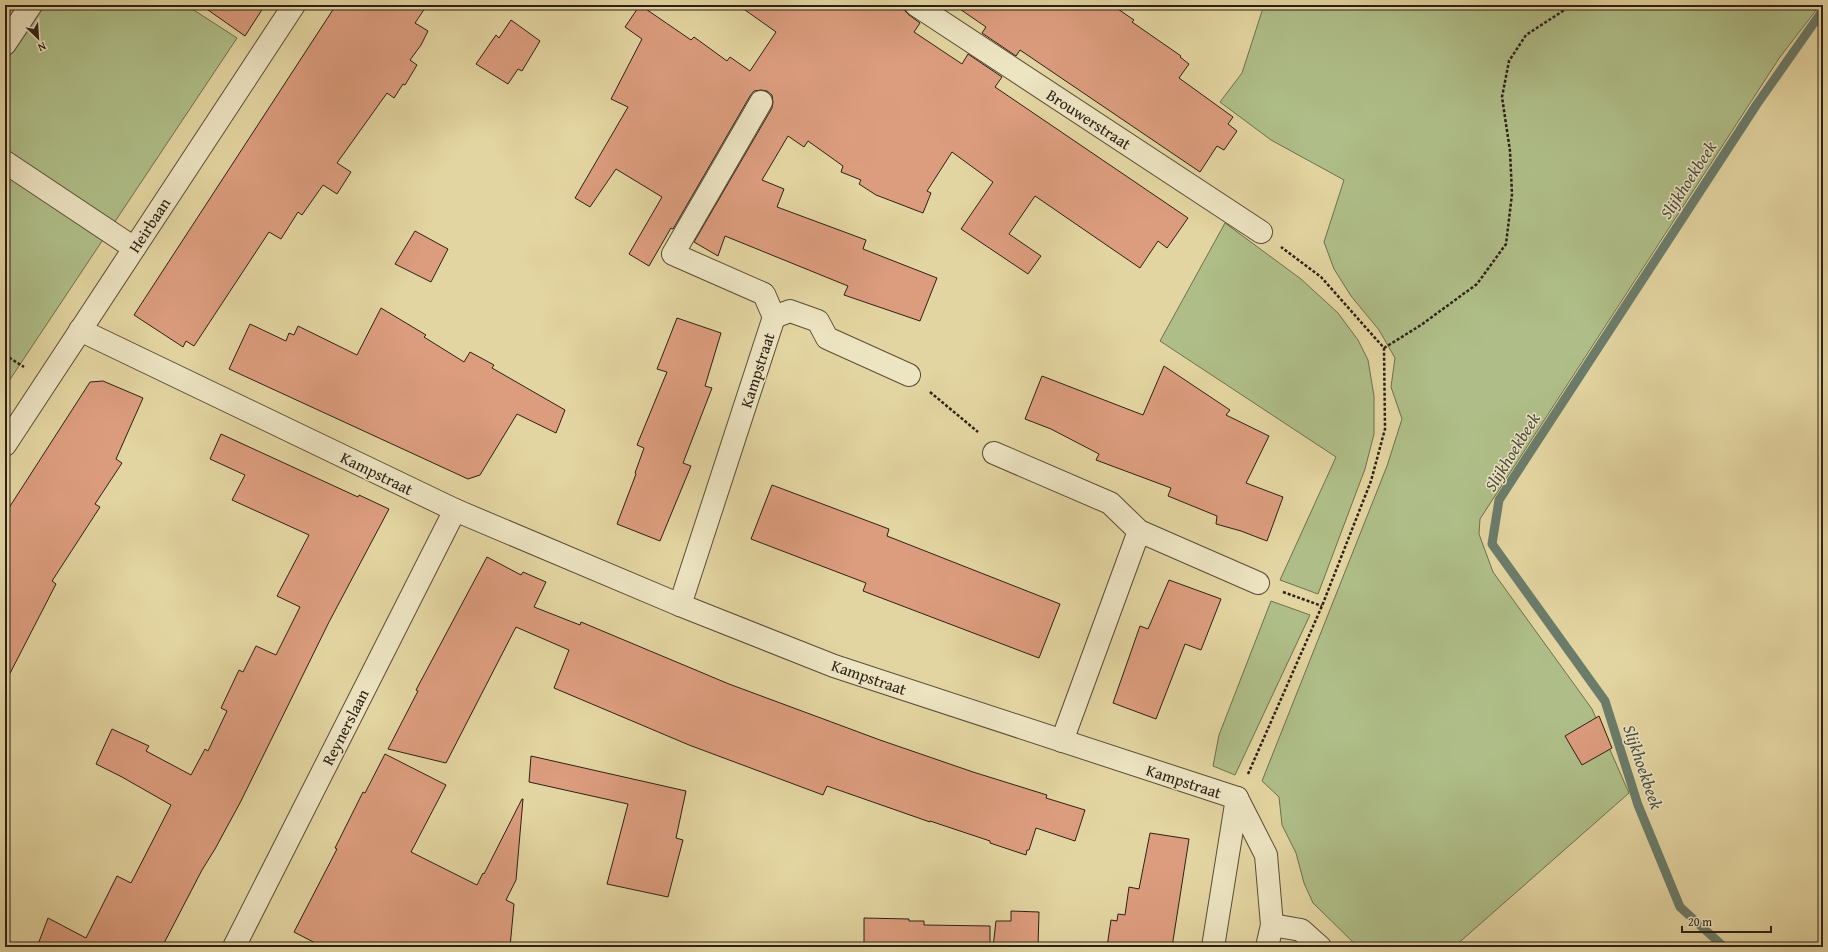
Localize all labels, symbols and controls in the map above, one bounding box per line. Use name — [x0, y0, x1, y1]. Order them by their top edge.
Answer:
north arrow — [18, 18, 58, 58]
text: N — [35, 38, 49, 56]
street label: Brouwerstraat — [1042, 83, 1136, 156]
water label: Slijkhoekbeek — [1653, 136, 1722, 224]
street label: Heirbaan — [122, 193, 176, 257]
street label: Kampstraat — [734, 329, 781, 411]
water label: Slijkhoekbeek — [1478, 407, 1546, 496]
street label: Kampstraat — [337, 445, 418, 501]
street label: Kampstraat — [828, 653, 910, 701]
street label: Reynerslaan — [316, 685, 374, 769]
water label: Slijkhoekbeek — [1617, 721, 1670, 813]
street label: Kampstraat — [1143, 758, 1225, 805]
scale bar — [1682, 908, 1771, 934]
text: 20 m — [1688, 913, 1712, 930]

